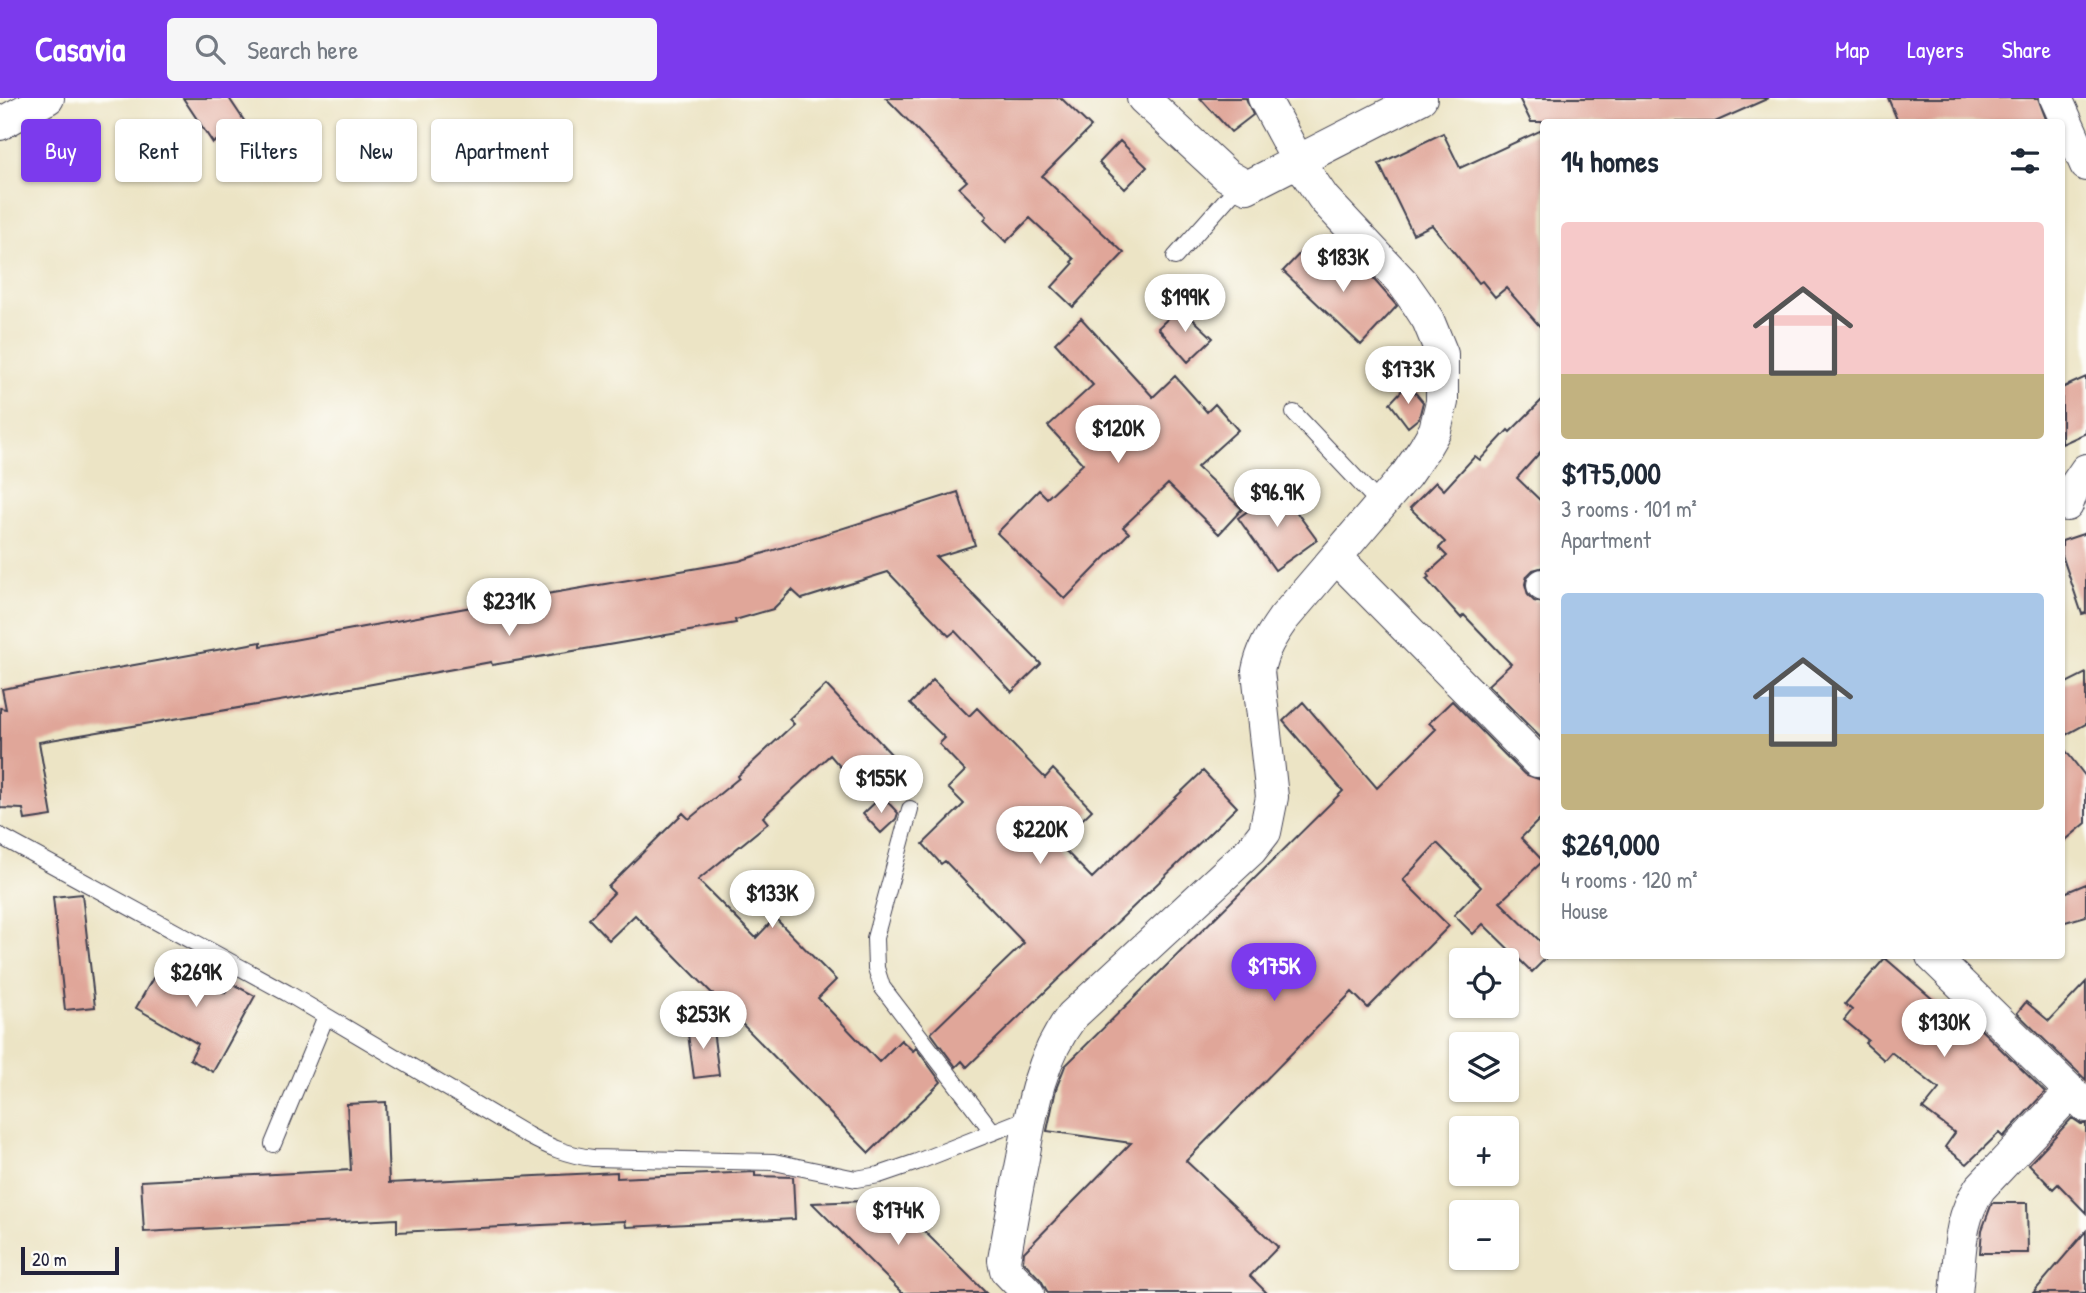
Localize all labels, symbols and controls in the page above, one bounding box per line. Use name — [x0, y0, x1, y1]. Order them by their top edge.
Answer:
search box — [167, 18, 657, 81]
text: Casavia — [35, 27, 125, 71]
icon: search — [191, 30, 229, 68]
text: Search here — [247, 32, 358, 67]
text: Map — [1835, 33, 1869, 65]
text: Layers — [1907, 33, 1964, 65]
text: Share — [2002, 33, 2051, 65]
chip: Buy — [21, 119, 101, 182]
chip: Rent — [115, 119, 202, 182]
chip: Filters — [216, 119, 322, 182]
chip: New — [336, 119, 417, 182]
chip: Apartment — [431, 119, 573, 182]
text: 14 homes — [1561, 141, 1659, 181]
icon: filters — [2006, 142, 2044, 180]
pin: $183K — [1294, 234, 1392, 294]
text: $183K — [1317, 241, 1369, 272]
icon: home — [1740, 268, 1866, 394]
pin: $199K — [1136, 274, 1234, 334]
text: $199K — [1161, 281, 1209, 312]
pin: $173K — [1359, 346, 1457, 406]
text: $173K — [1381, 353, 1435, 384]
pin: $120K — [1069, 406, 1167, 465]
text: $120K — [1091, 412, 1145, 443]
text: $175,000 — [1561, 453, 1661, 493]
pin: $96.9K — [1220, 470, 1334, 529]
text: $96.9K — [1250, 476, 1304, 507]
text: 3 rooms · 101 m² — [1561, 493, 1697, 524]
text: Apartment — [1561, 524, 1651, 555]
pin: $231K — [460, 578, 558, 638]
text: $231K — [482, 585, 536, 616]
icon: home — [1740, 639, 1866, 765]
pin: $155K — [832, 756, 930, 815]
text: $155K — [855, 762, 907, 793]
pin: $220K — [991, 806, 1089, 866]
text: $220K — [1012, 813, 1068, 844]
text: $269,000 — [1561, 824, 1660, 864]
text: 4 rooms · 120 m² — [1561, 864, 1698, 895]
pin: $133K — [723, 870, 821, 930]
text: $133K — [746, 877, 798, 908]
text: House — [1561, 895, 1608, 926]
pin: $175K — [1225, 944, 1323, 1003]
map controls — [1449, 948, 1519, 1270]
button: locate — [1449, 948, 1519, 1018]
pin: $269K — [147, 950, 245, 1009]
text: $175K — [1247, 950, 1301, 981]
text: $269K — [170, 956, 222, 987]
pin: $253K — [654, 992, 752, 1051]
text: $253K — [676, 998, 730, 1029]
pin: $130K — [1895, 1000, 1993, 1059]
text: $130K — [1918, 1006, 1970, 1037]
button: layers — [1449, 1032, 1519, 1102]
button: + — [1449, 1116, 1519, 1186]
pin: $174K — [849, 1188, 947, 1247]
text: $174K — [872, 1194, 924, 1225]
button: − — [1449, 1200, 1519, 1270]
scale bar — [21, 1244, 119, 1276]
text: 20 m — [32, 1246, 67, 1272]

